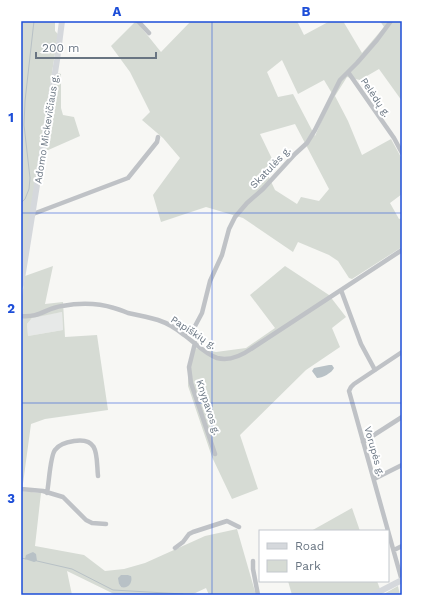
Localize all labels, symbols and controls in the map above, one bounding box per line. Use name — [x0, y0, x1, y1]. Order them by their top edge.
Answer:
text: A — [113, 4, 122, 19]
text: B — [302, 4, 311, 19]
scale bar — [36, 34, 156, 60]
text: 200 m — [42, 41, 79, 55]
street label: Adomo Mickevičiaus g. — [32, 74, 61, 184]
street label: Pelėdų g. — [359, 76, 393, 119]
text: 1 — [8, 110, 14, 125]
street label: Skatulės g. — [248, 144, 293, 190]
text: 2 — [7, 301, 15, 316]
street label: Papiškių g. — [169, 314, 218, 351]
street label: Knypavos g. — [194, 378, 223, 436]
street label: Vorupės g. — [362, 425, 387, 477]
text: 3 — [7, 491, 15, 506]
legend — [259, 530, 389, 582]
text: Road — [295, 539, 324, 553]
text: Park — [295, 559, 321, 573]

